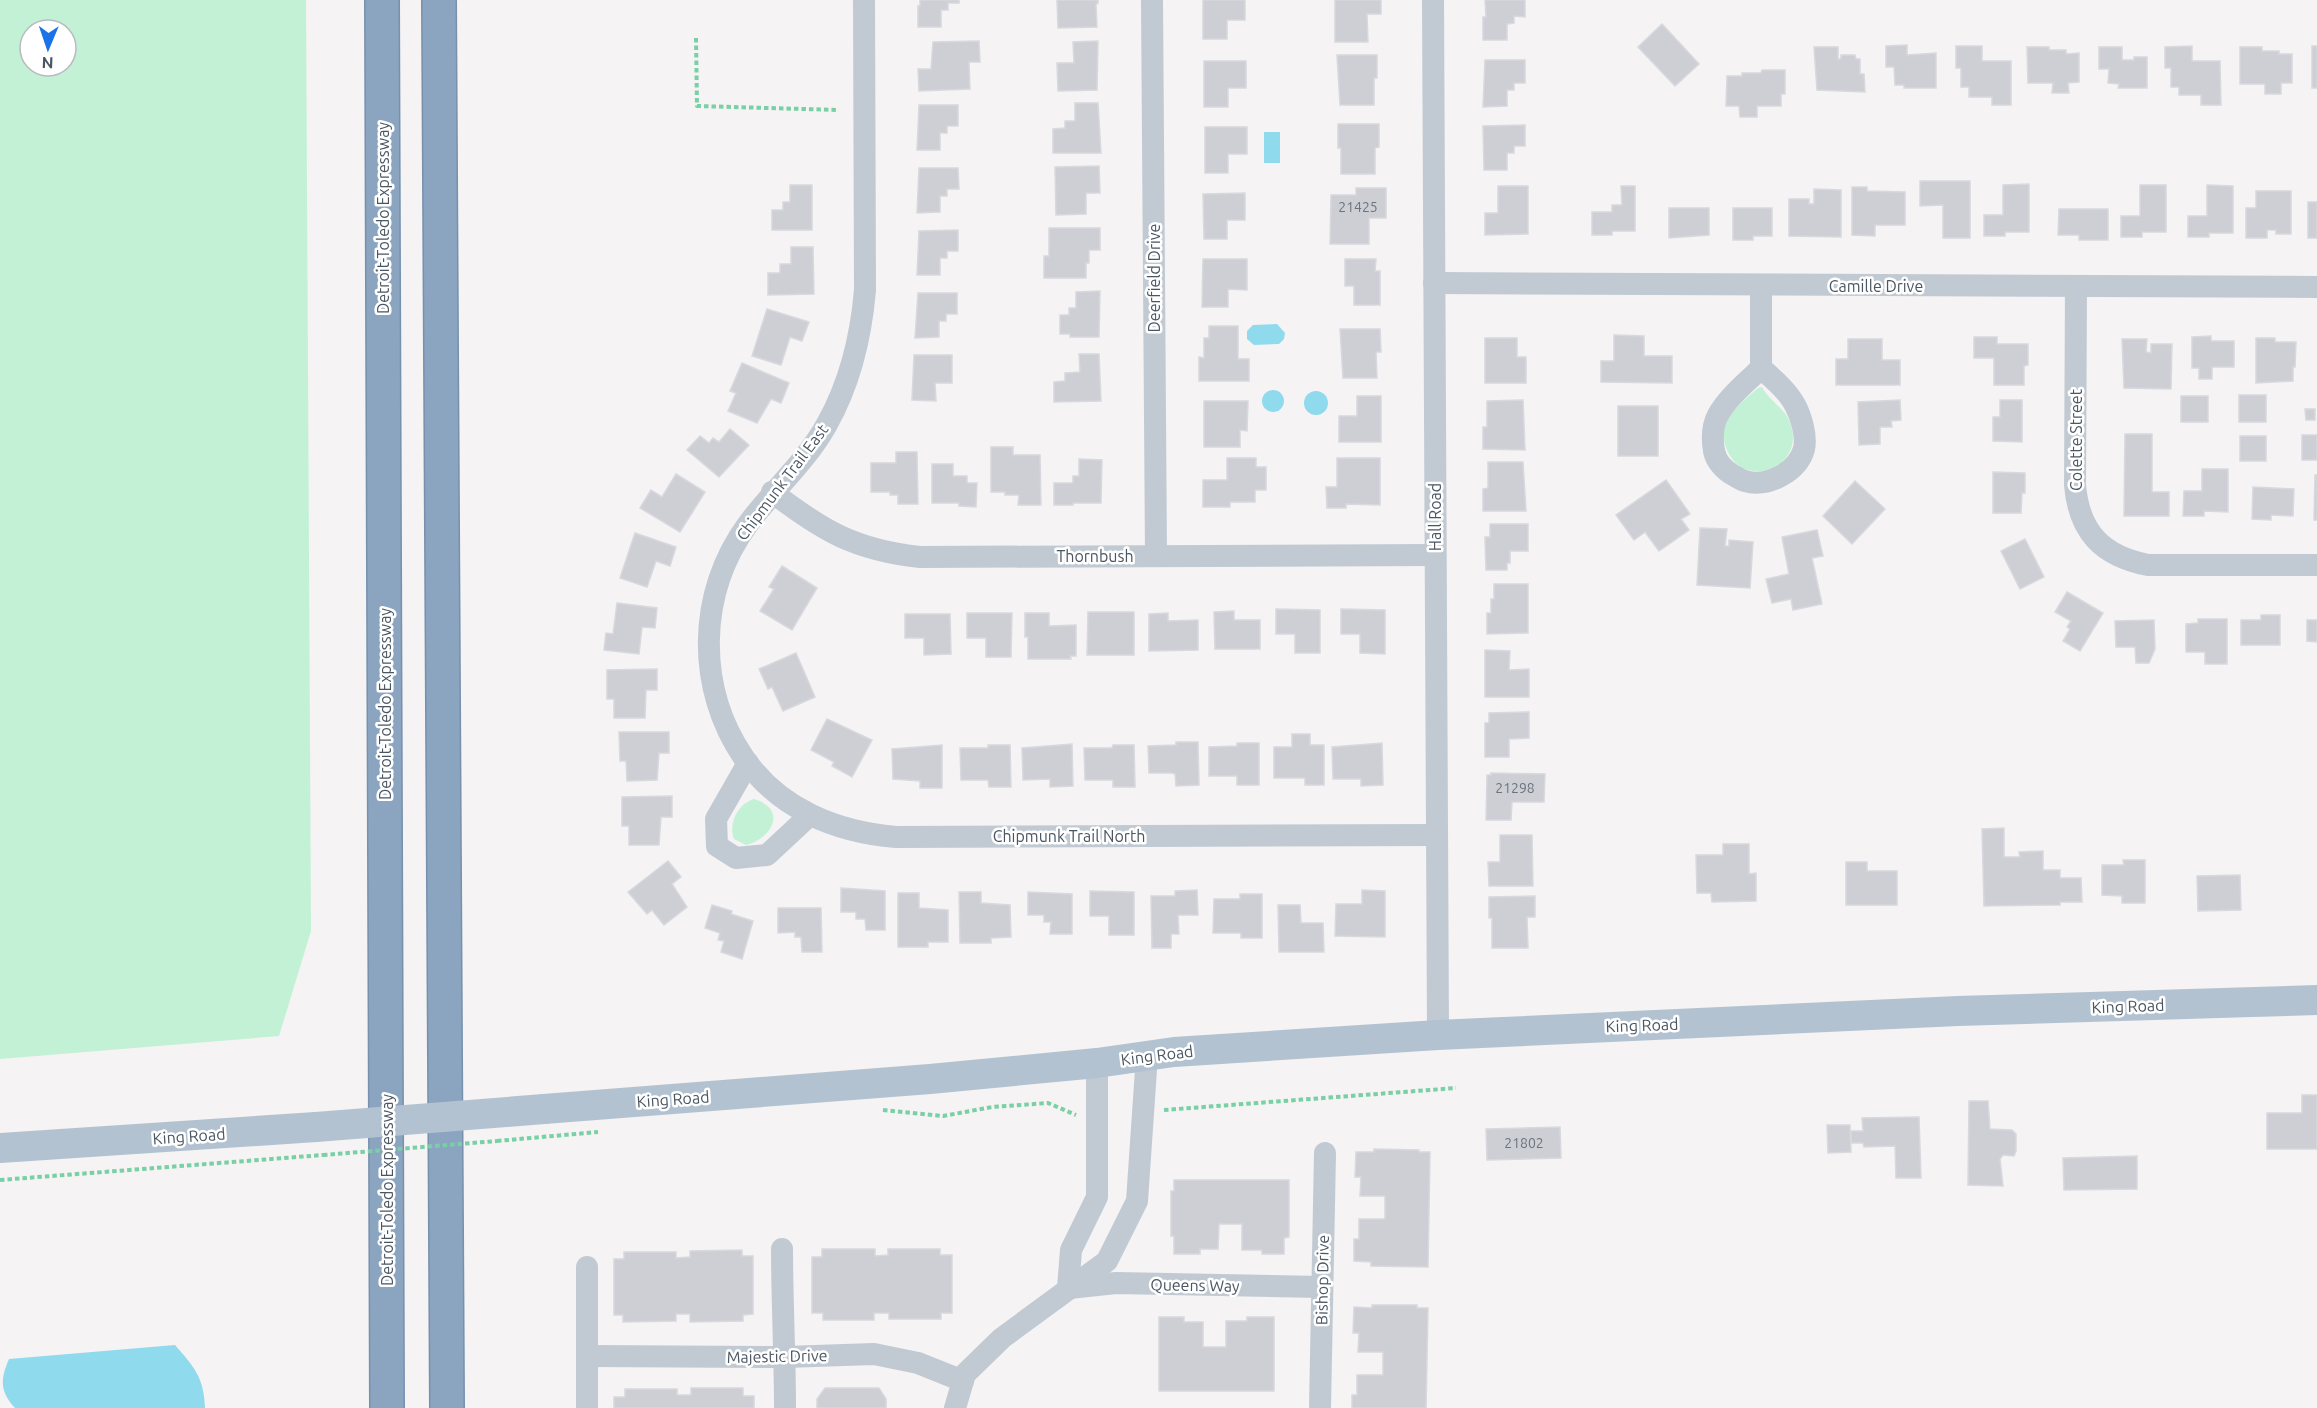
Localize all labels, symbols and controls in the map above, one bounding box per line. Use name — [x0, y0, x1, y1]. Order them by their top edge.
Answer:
north arrow — [18, 18, 78, 78]
text: N — [41, 54, 54, 72]
street label: Detroit-Toledo Expressway — [374, 122, 392, 314]
house number: 21425 — [1338, 199, 1378, 215]
street label: Deerfield Drive — [1145, 224, 1163, 332]
street label: Camille Drive — [1829, 277, 1923, 295]
street label: Colette Street — [2067, 388, 2085, 491]
street label: Chipmunk Trail East — [732, 420, 832, 544]
street label: Hall Road — [1426, 483, 1444, 551]
street label: Thornbush — [1056, 547, 1134, 565]
street label: Detroit-Toledo Expressway — [376, 608, 394, 800]
house number: 21298 — [1495, 780, 1535, 796]
street label: Chipmunk Trail North — [993, 827, 1145, 845]
street label: King Road — [2091, 996, 2165, 1016]
street label: King Road — [1605, 1015, 1679, 1035]
street label: King Road — [1120, 1042, 1194, 1068]
street label: King Road — [636, 1087, 710, 1111]
street label: Detroit-Toledo Expressway — [378, 1094, 396, 1286]
street label: King Road — [152, 1124, 226, 1148]
house number: 21802 — [1504, 1135, 1544, 1151]
street label: Bishop Drive — [1312, 1235, 1332, 1325]
street label: Queens Way — [1150, 1275, 1240, 1295]
street label: Majestic Drive — [726, 1346, 828, 1366]

